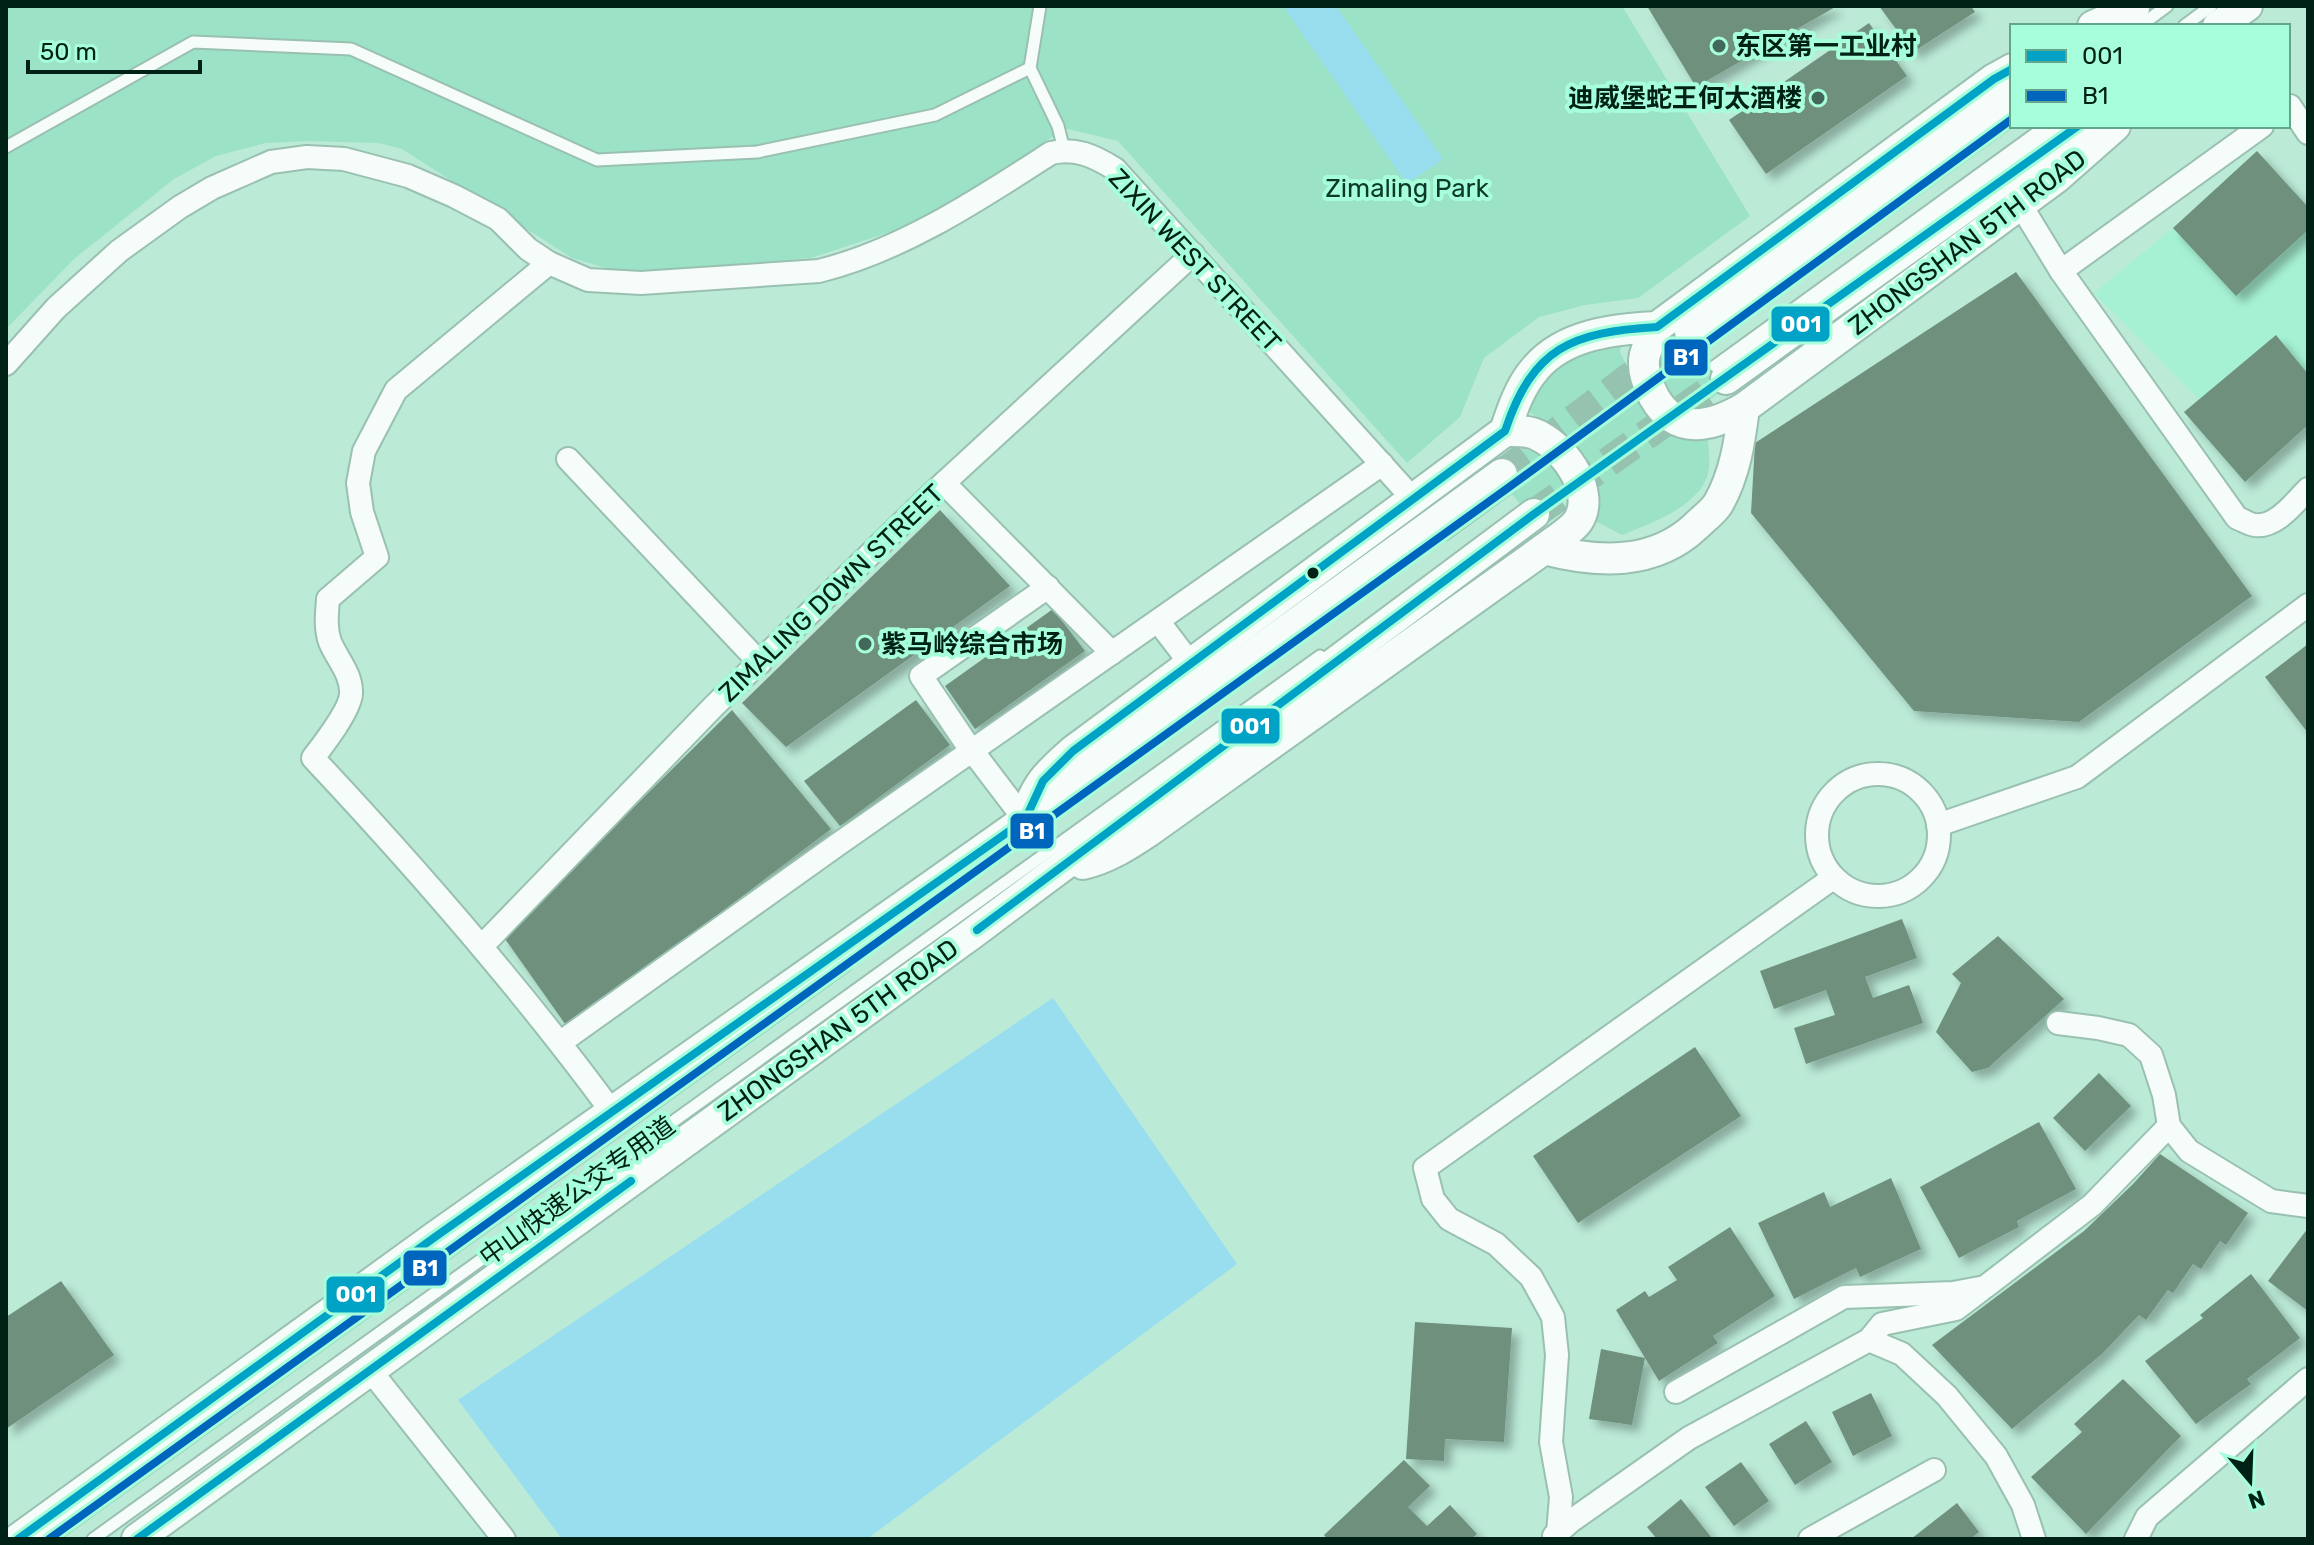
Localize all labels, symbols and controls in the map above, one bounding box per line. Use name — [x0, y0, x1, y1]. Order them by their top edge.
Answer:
scale bar — [28, 24, 200, 74]
legend — [2010, 24, 2290, 128]
place label: 东区第一工业村 — [1735, 31, 1917, 62]
marker: 东区第一工业村 — [1710, 37, 1728, 55]
text: 50 m — [40, 38, 97, 66]
text: 001 — [2082, 42, 2123, 70]
text: B1 — [2082, 82, 2108, 110]
place label: 迪威堡蛇王何太酒楼 — [1568, 83, 1802, 114]
marker: 迪威堡蛇王何太酒楼 — [1809, 89, 1827, 107]
street label: ZHONGSHAN 5TH ROAD — [1842, 143, 2092, 342]
street label: ZIXIN WEST STREET — [1102, 163, 1287, 358]
park label: Zimaling Park — [1325, 173, 1489, 204]
line badge: 001 — [1770, 305, 1831, 343]
text: 001 — [1781, 311, 1821, 338]
line badge: B1 — [1663, 338, 1709, 377]
text: B1 — [1673, 344, 1699, 371]
street label: ZIMALING DOWN STREET — [713, 478, 950, 709]
unlabelled marker — [1305, 565, 1321, 581]
place label: 紫马岭综合市场 — [881, 629, 1063, 660]
marker: 紫马岭综合市场 — [856, 635, 874, 653]
line badge: 001 — [1220, 707, 1281, 745]
text: 001 — [1230, 713, 1270, 740]
line badge: B1 — [1009, 812, 1055, 850]
text: B1 — [1019, 818, 1045, 845]
street label: ZHONGSHAN 5TH ROAD — [712, 933, 964, 1128]
street label: 中山快速公交专用道 — [474, 1110, 681, 1273]
line badge: B1 — [402, 1249, 448, 1287]
text: B1 — [412, 1255, 438, 1282]
line badge: 001 — [325, 1275, 386, 1314]
text: 001 — [336, 1281, 376, 1308]
north arrow — [2210, 1441, 2290, 1521]
text: N — [2244, 1484, 2268, 1515]

